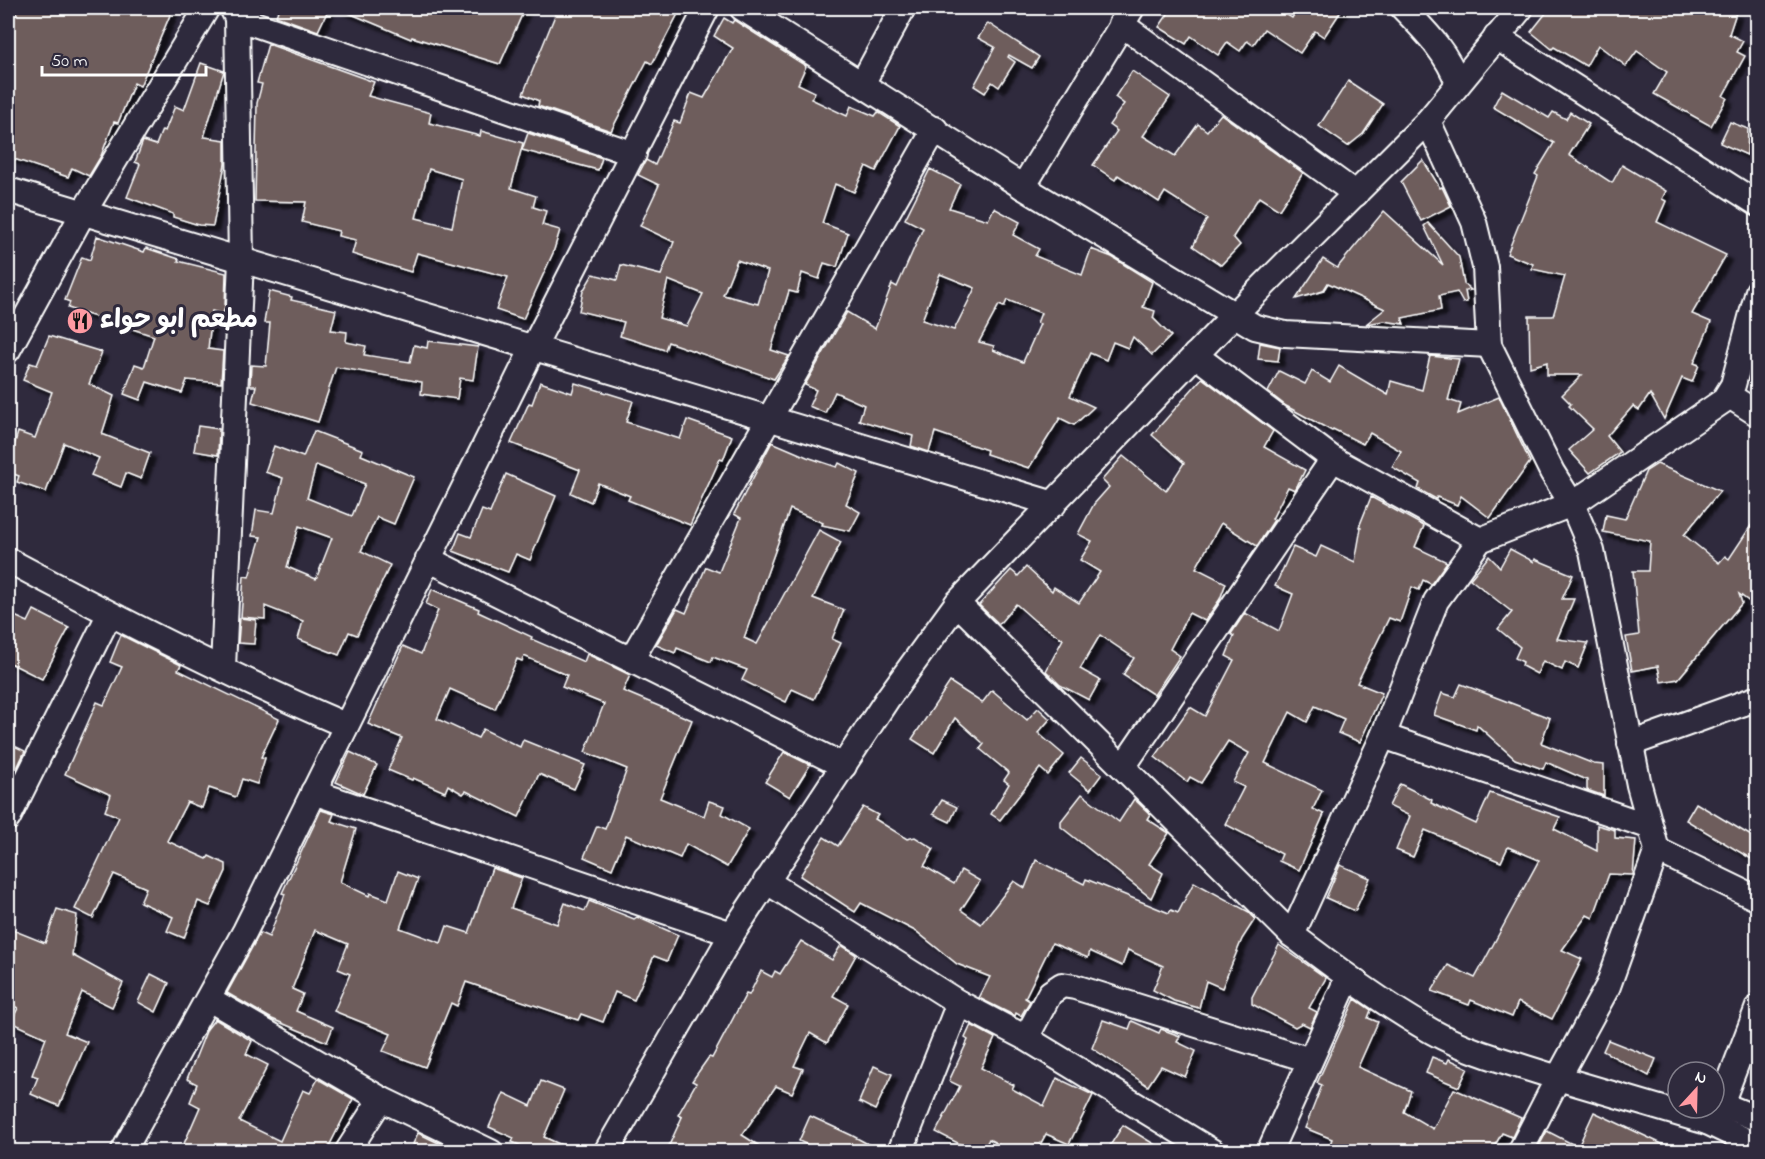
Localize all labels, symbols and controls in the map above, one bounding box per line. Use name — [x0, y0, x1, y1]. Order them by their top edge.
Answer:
scale bar — [42, 39, 206, 77]
text: 50 m — [51, 49, 88, 75]
place label: مطعم ابو حواء — [100, 302, 258, 340]
restaurant icon: مطعم ابو حواء — [65, 306, 95, 336]
north arrow — [1666, 1060, 1726, 1120]
text: N — [1691, 1065, 1711, 1091]

